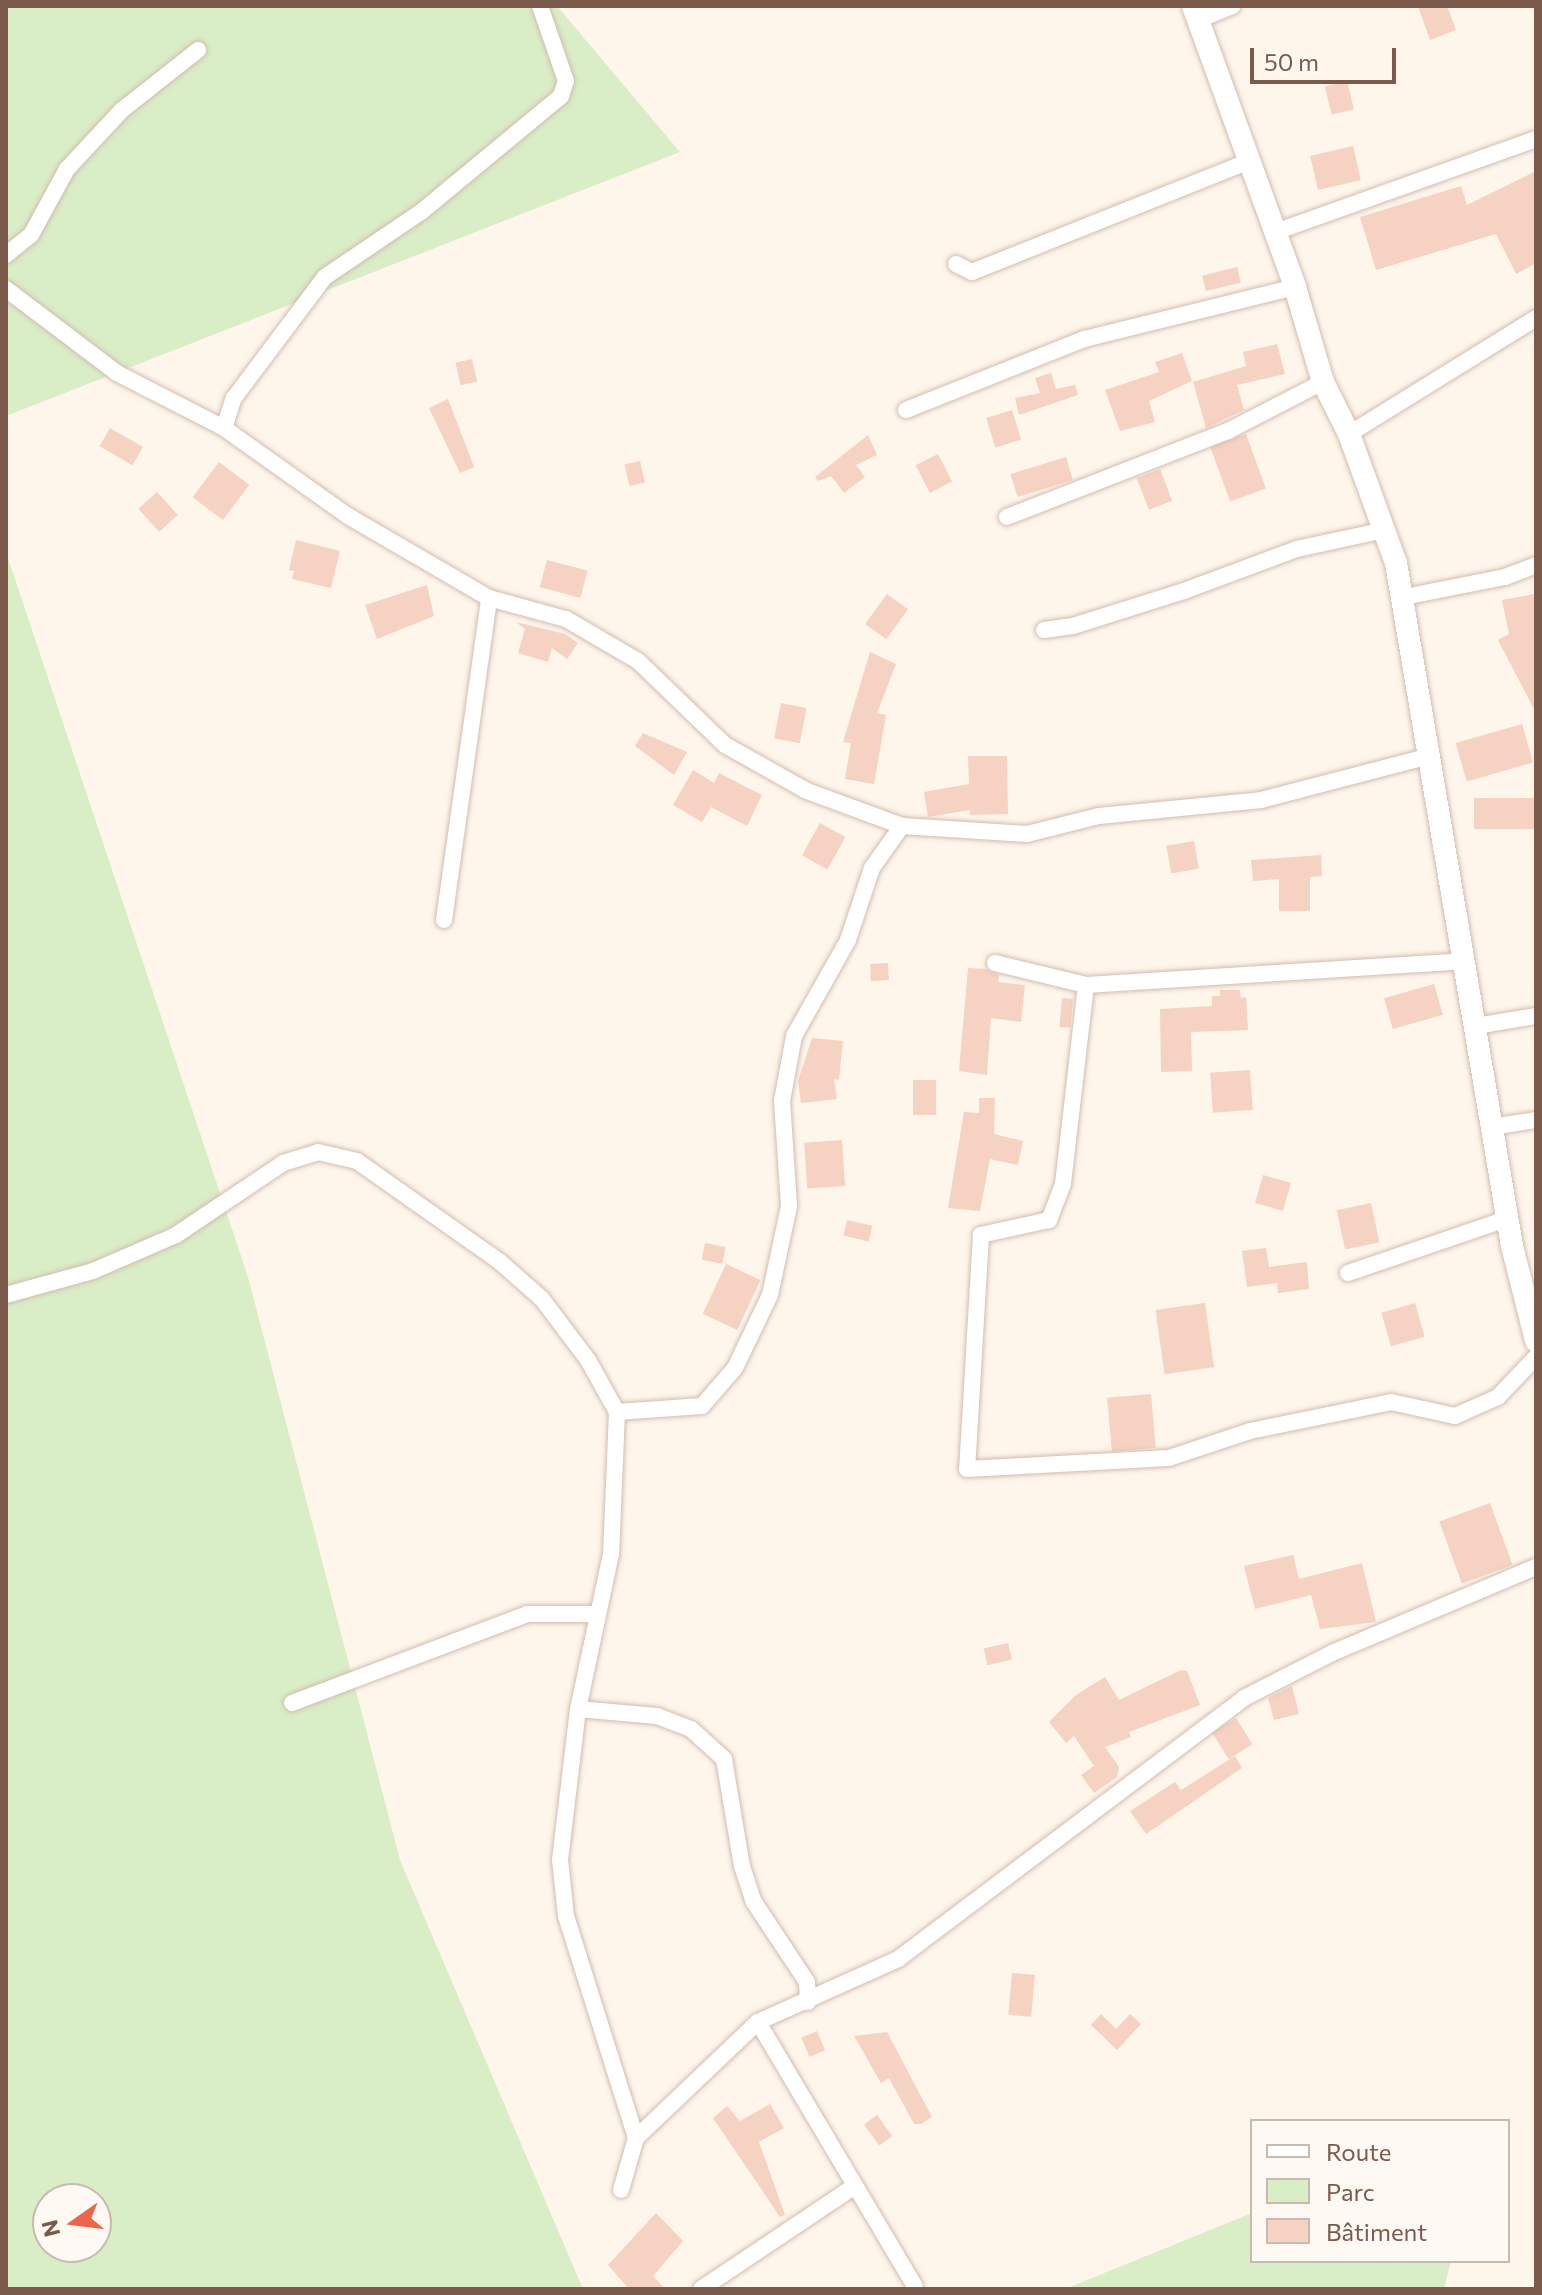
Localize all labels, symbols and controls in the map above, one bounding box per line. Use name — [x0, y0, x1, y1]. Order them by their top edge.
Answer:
scale bar — [1254, 32, 1400, 82]
text: 50 m — [1264, 47, 1319, 76]
legend — [1250, 2119, 1510, 2263]
text: Route — [1326, 2137, 1391, 2166]
text: Parc — [1326, 2177, 1375, 2206]
north arrow — [32, 2183, 112, 2263]
text: N — [35, 2217, 65, 2240]
text: Bâtiment — [1326, 2217, 1427, 2246]

